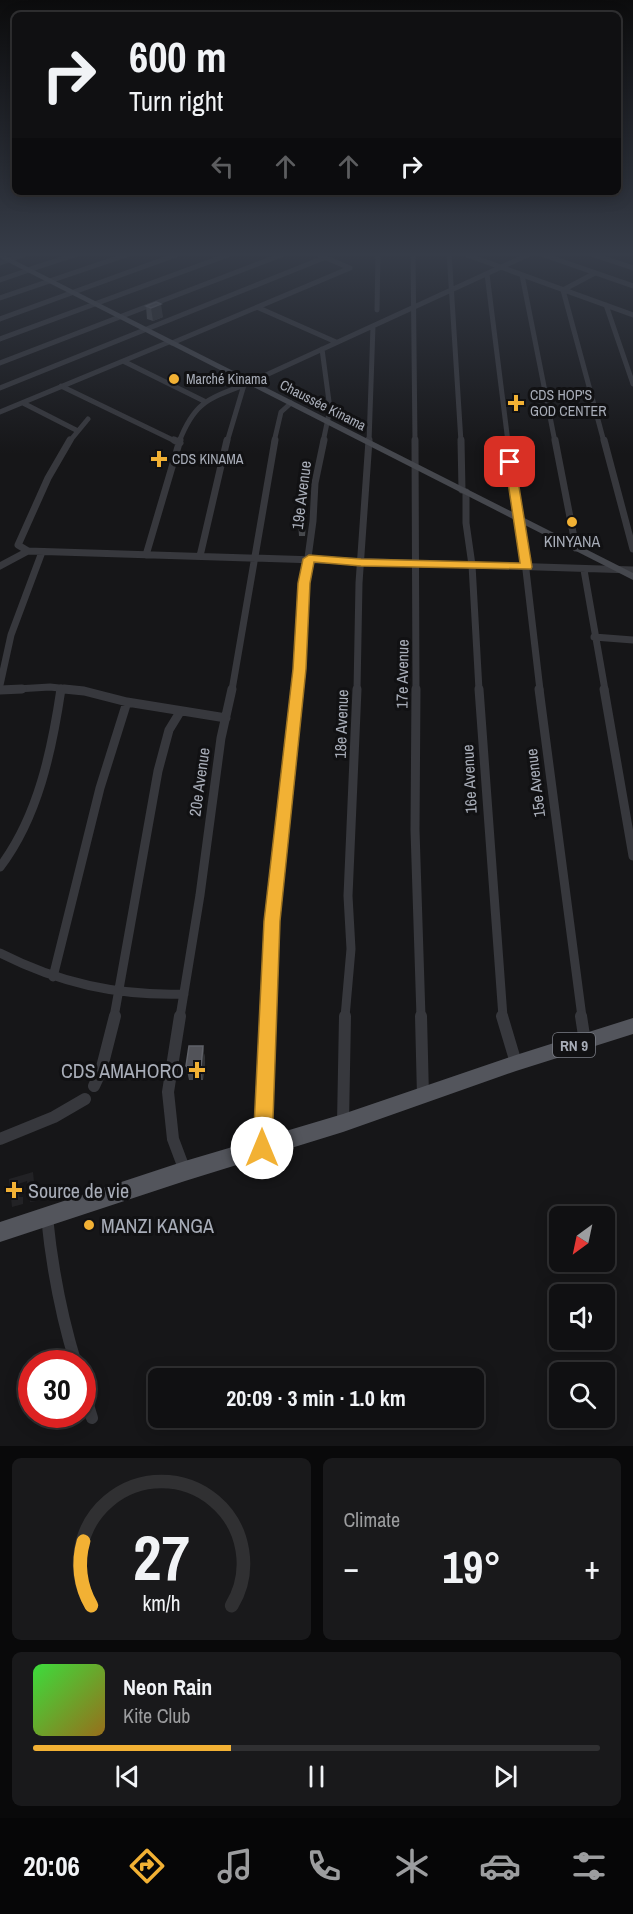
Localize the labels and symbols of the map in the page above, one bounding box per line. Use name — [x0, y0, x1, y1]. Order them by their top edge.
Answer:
place label: Marché Kinama — [186, 370, 268, 388]
marker: Marché Kinama — [167, 372, 181, 386]
street label: Chaussée Kinama — [277, 376, 370, 435]
place label: CDS HOP'S GOD CENTER — [530, 386, 607, 420]
marker: CDS HOP'S GOD CENTER — [507, 394, 525, 412]
pin — [484, 436, 535, 487]
marker: CDS KINAMA — [150, 450, 168, 468]
place label: CDS KINAMA — [172, 450, 244, 468]
street label: 19e Avenue — [286, 459, 316, 531]
marker: KINYANA — [565, 515, 579, 529]
place label: KINYANA — [544, 530, 601, 552]
street label: 17e Avenue — [390, 639, 414, 709]
street label: 18e Avenue — [329, 689, 353, 759]
street label: 16e Avenue — [456, 744, 482, 814]
street label: 20e Avenue — [183, 746, 215, 818]
street label: 15e Avenue — [520, 747, 550, 819]
road number: RN 9 — [553, 1033, 595, 1057]
place label: CDS AMAHORO — [61, 1057, 184, 1084]
marker: CDS AMAHORO — [188, 1061, 206, 1079]
position arrow — [230, 1116, 294, 1180]
place label: Source de vie — [28, 1177, 129, 1204]
marker: Source de vie — [5, 1181, 23, 1199]
north arrow — [549, 1206, 615, 1272]
place label: MANZI KANGA — [101, 1212, 214, 1239]
marker: MANZI KANGA — [82, 1218, 96, 1232]
speed limit sign: 30 — [18, 1350, 96, 1428]

